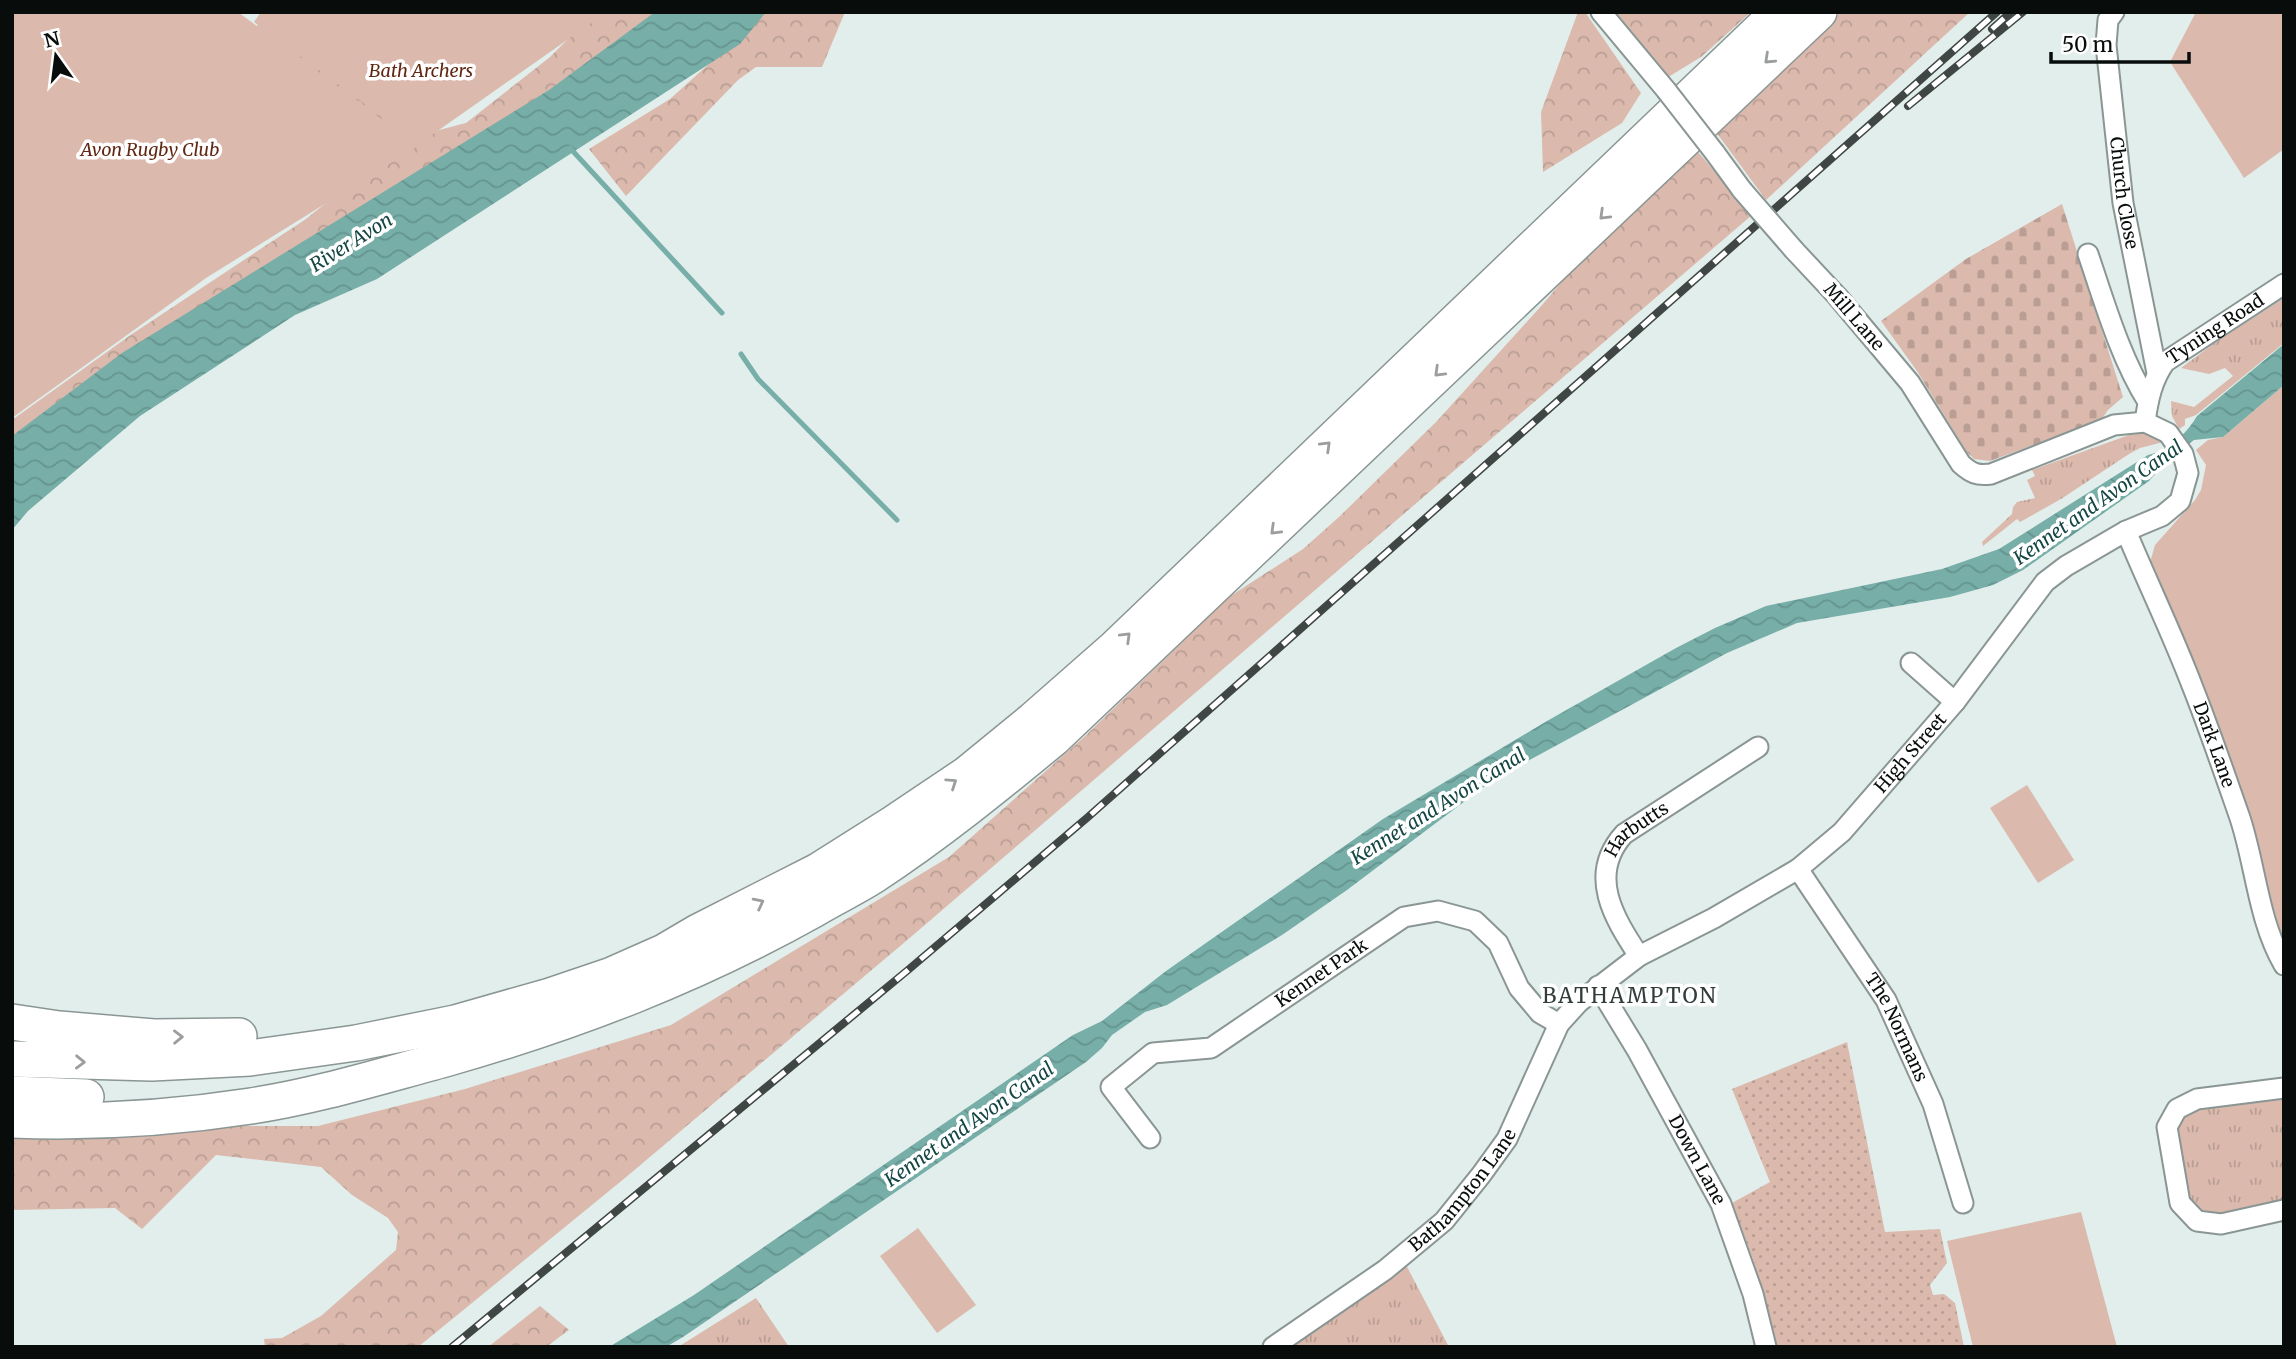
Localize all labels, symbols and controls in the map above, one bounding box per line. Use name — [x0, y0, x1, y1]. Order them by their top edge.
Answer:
north arrow — [21, 21, 91, 91]
scale bar — [2051, 21, 2189, 65]
text: N — [42, 26, 62, 53]
text: 50 m — [2062, 31, 2113, 58]
one-way arrow — [1764, 51, 1777, 64]
park label: Bath Archers — [369, 59, 473, 82]
street label: Church Close — [2105, 136, 2144, 251]
park label: Avon Rugby Club — [79, 138, 219, 161]
water label: River Avon — [305, 207, 397, 277]
one-way arrow — [1599, 207, 1612, 220]
street label: Mill Lane — [1819, 278, 1890, 355]
street label: Tyning Road — [2162, 288, 2268, 369]
one-way arrow — [1434, 364, 1447, 377]
water label: Kennet and Avon Canal — [2008, 434, 2187, 570]
one-way arrow — [1318, 441, 1331, 454]
one-way arrow — [1270, 521, 1283, 534]
one-way arrow — [1118, 633, 1131, 646]
street label: Dark Lane — [2188, 698, 2240, 790]
street label: High Street — [1869, 708, 1951, 797]
water label: Kennet and Avon Canal — [1345, 742, 1530, 870]
one-way arrow — [945, 779, 958, 792]
street label: Harbutts — [1599, 796, 1673, 861]
one-way arrow — [752, 897, 764, 911]
street label: Kennet Park — [1271, 933, 1372, 1012]
street label: The Normans — [1860, 968, 1933, 1085]
district label: BATHAMPTON — [1542, 982, 1718, 1009]
one-way arrow — [173, 1029, 183, 1045]
one-way arrow — [76, 1054, 86, 1070]
water label: Kennet and Avon Canal — [879, 1056, 1058, 1192]
street label: Down Lane — [1664, 1111, 1731, 1208]
street label: Bathampton Lane — [1404, 1125, 1521, 1256]

